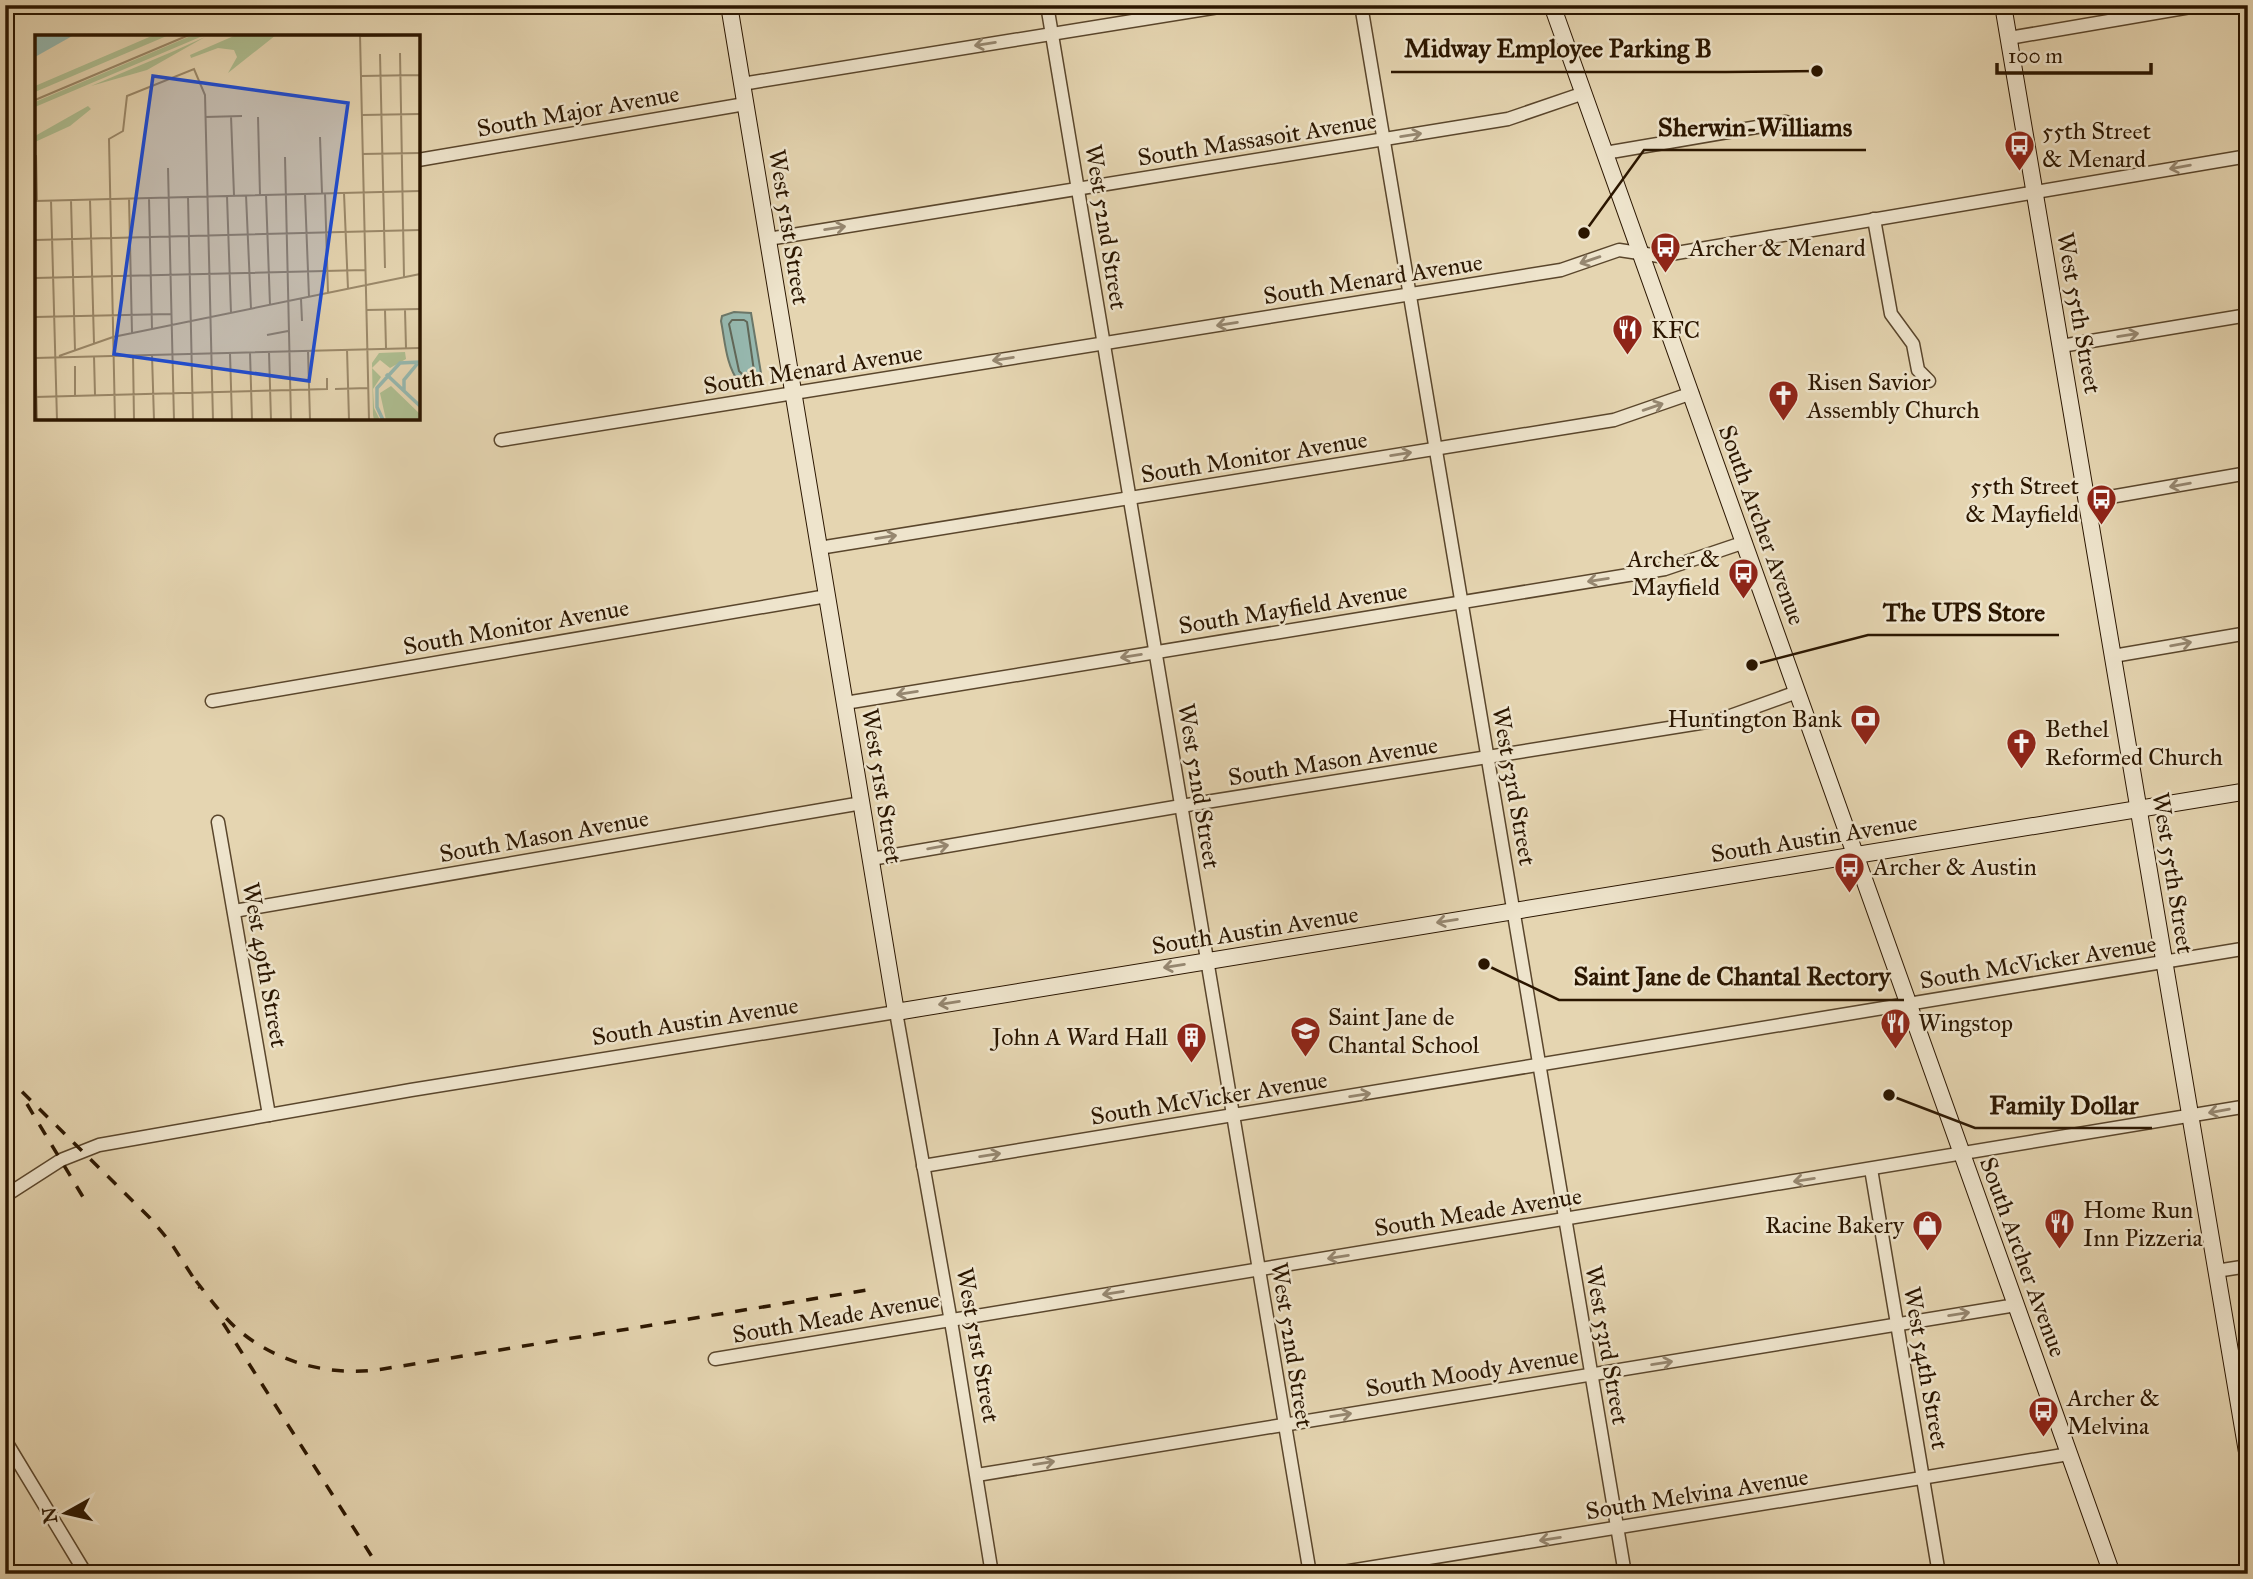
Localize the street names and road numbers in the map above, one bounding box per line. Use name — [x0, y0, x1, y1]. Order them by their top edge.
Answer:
street label: South Major Avenue — [474, 78, 682, 144]
street label: South Massasoit Avenue — [1135, 105, 1379, 173]
street label: West 52nd Street — [1078, 142, 1134, 312]
street label: West 51st Street — [762, 147, 816, 307]
street label: West 55th Street — [2050, 230, 2108, 396]
street label: South Menard Avenue — [1261, 247, 1485, 311]
street label: South Menard Avenue — [701, 337, 925, 401]
street label: South Archer Avenue — [1712, 421, 1812, 629]
street label: South Monitor Avenue — [1139, 424, 1369, 490]
street label: South Mayfield Avenue — [1176, 575, 1410, 641]
street label: South Monitor Avenue — [401, 592, 631, 662]
street label: West 52nd Street — [1171, 701, 1227, 871]
street label: West 53rd Street — [1485, 704, 1543, 868]
street label: West 51st Street — [855, 706, 909, 866]
street label: South Mason Avenue — [1226, 730, 1440, 792]
street label: West 55th Street — [2145, 790, 2201, 956]
street label: South Mason Avenue — [437, 803, 651, 869]
street label: South Austin Avenue — [1709, 807, 1919, 869]
street label: West 49th Street — [236, 880, 294, 1050]
street label: South Austin Avenue — [1150, 899, 1360, 961]
street label: South McVicker Avenue — [1917, 928, 2159, 996]
street label: South Austin Avenue — [590, 990, 800, 1052]
street label: South McVicker Avenue — [1088, 1064, 1330, 1132]
street label: South Archer Avenue — [1973, 1153, 2073, 1361]
street label: South Meade Avenue — [1372, 1181, 1584, 1243]
street label: West 52nd Street — [1264, 1260, 1320, 1430]
street label: West 53rd Street — [1578, 1263, 1636, 1427]
street label: West 51st Street — [950, 1265, 1006, 1425]
street label: South Meade Avenue — [730, 1284, 942, 1350]
street label: West 54th Street — [1897, 1284, 1955, 1452]
street label: South Moody Avenue — [1363, 1340, 1581, 1404]
street label: South Melvina Avenue — [1583, 1462, 1811, 1526]

